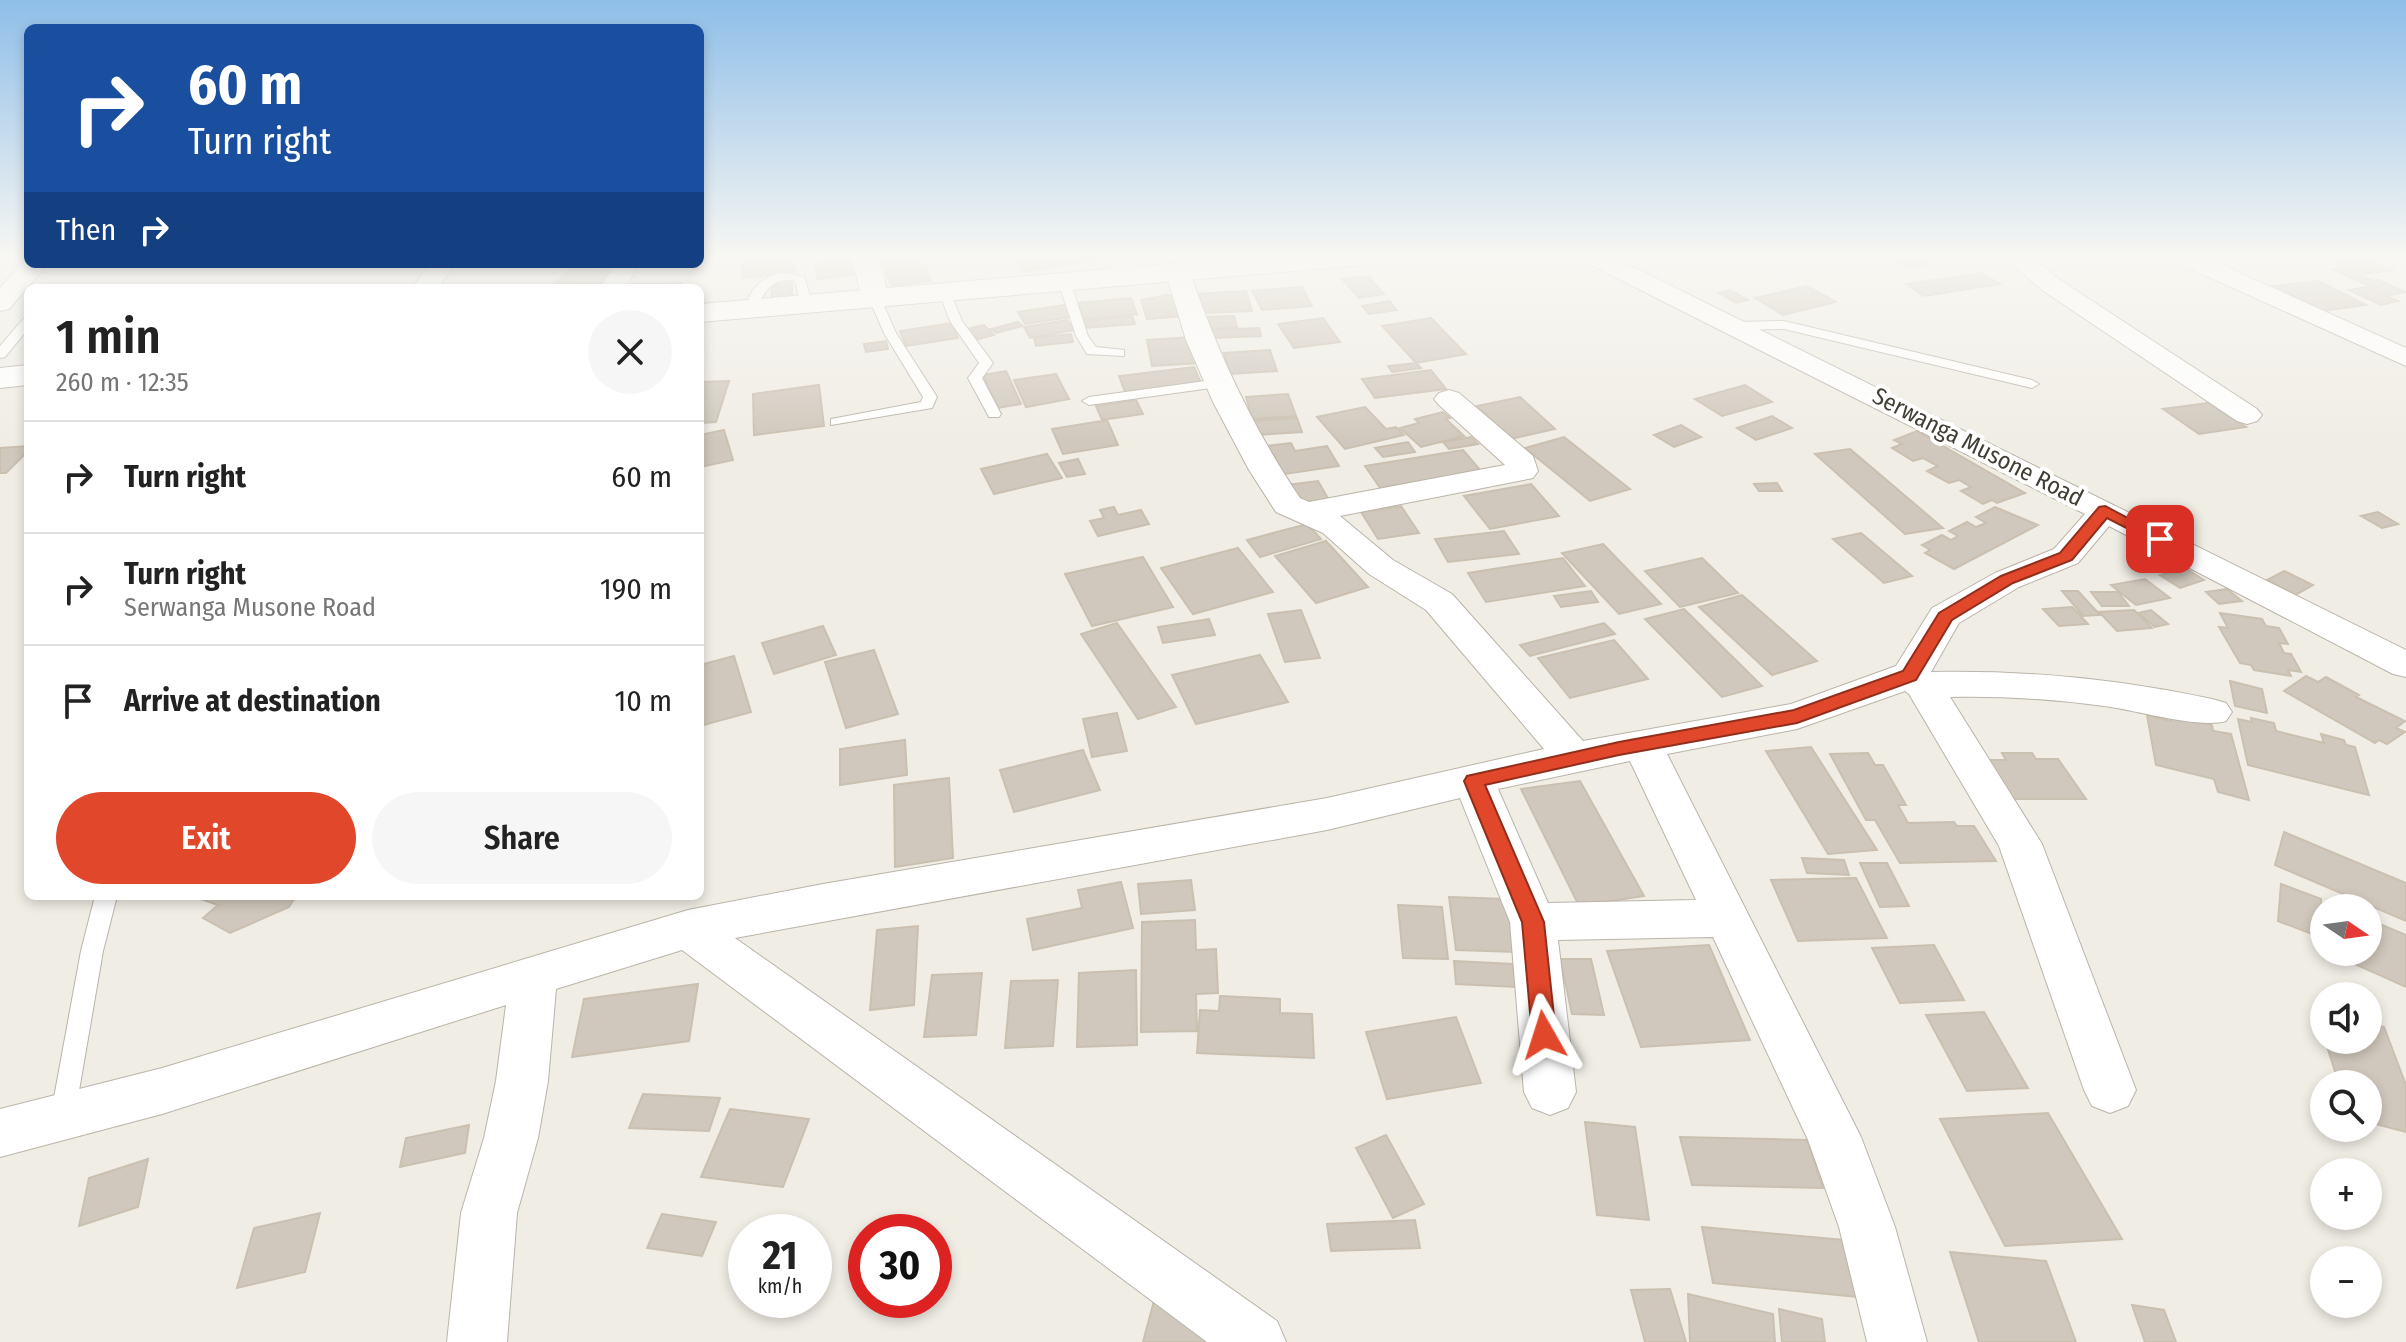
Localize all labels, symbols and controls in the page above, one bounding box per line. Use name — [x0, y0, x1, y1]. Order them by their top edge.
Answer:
text: 60 m — [188, 52, 302, 119]
icon: right — [56, 56, 160, 160]
text: Turn right — [188, 120, 331, 164]
icon: right — [132, 208, 176, 252]
text: Then — [56, 212, 116, 248]
text: 1 min — [56, 308, 161, 366]
button: close — [588, 310, 672, 394]
text: 260 m · 12:35 — [56, 367, 189, 398]
street label: Serwanga Musone Road — [1868, 382, 2088, 512]
icon: right — [56, 455, 100, 499]
text: Turn right — [124, 459, 246, 495]
text: 60 m — [611, 459, 672, 495]
pin — [2126, 505, 2194, 573]
icon: arrive — [2138, 517, 2182, 561]
text: Turn right — [124, 556, 246, 592]
icon: right — [56, 567, 100, 611]
text: 190 m — [600, 571, 672, 607]
text: Serwanga Musone Road — [124, 592, 376, 623]
icon: arrive — [56, 679, 100, 723]
text: Arrive at destination — [124, 683, 381, 719]
text: 10 m — [615, 683, 672, 719]
button: Exit — [56, 792, 356, 884]
button: Share — [372, 792, 672, 884]
north arrow — [2310, 894, 2382, 966]
map controls — [2310, 894, 2382, 1318]
button: sound — [2310, 982, 2382, 1054]
position arrow — [1502, 993, 1586, 1077]
button: search — [2310, 1070, 2382, 1142]
button: + — [2310, 1158, 2382, 1230]
speed limit sign: 30 — [848, 1214, 952, 1318]
text: 21 — [763, 1232, 797, 1280]
button: − — [2310, 1246, 2382, 1318]
text: km/h — [758, 1274, 802, 1298]

